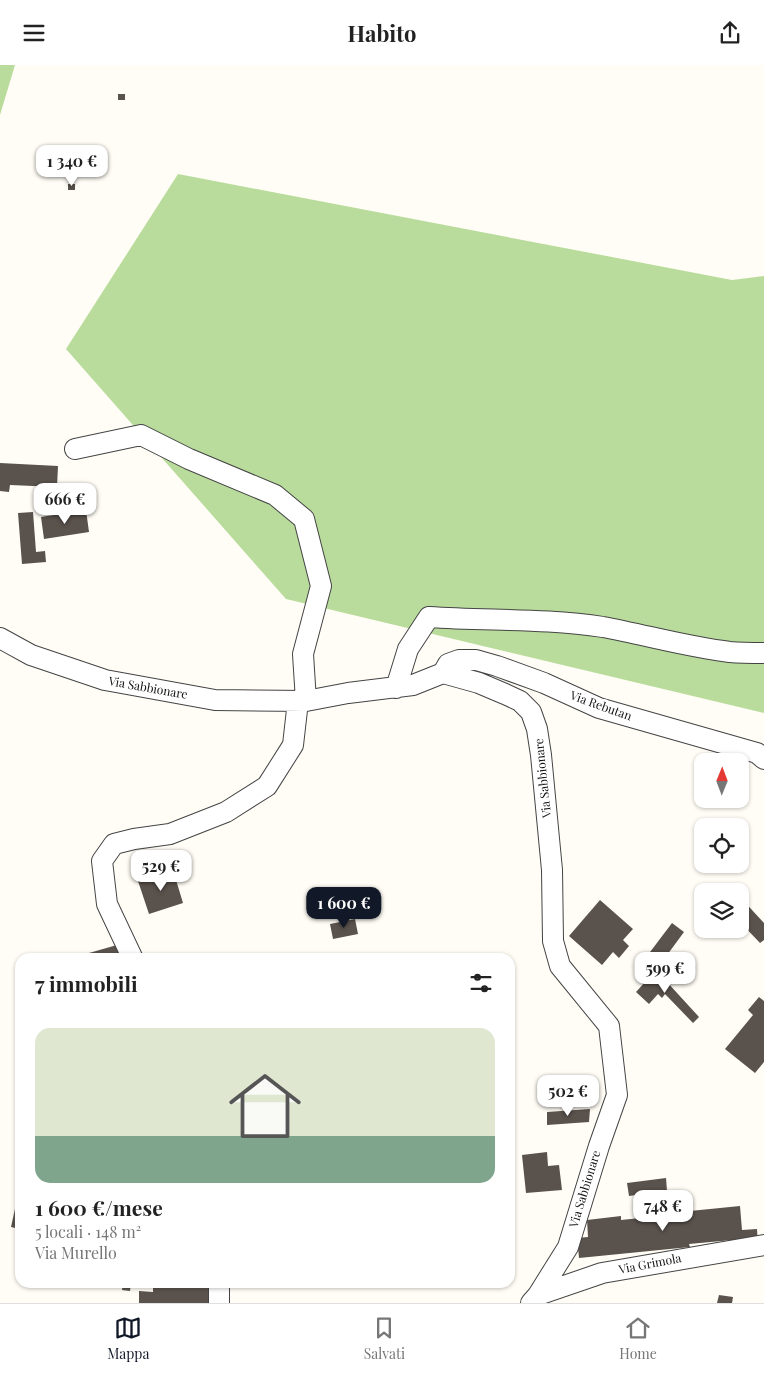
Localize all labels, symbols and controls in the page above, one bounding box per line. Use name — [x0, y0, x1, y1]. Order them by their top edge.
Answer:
text: Habito — [348, 18, 416, 48]
icon: menu — [20, 19, 48, 47]
icon: share — [716, 19, 744, 47]
pin: 1 340 € — [26, 145, 118, 187]
text: 1 340 € — [47, 150, 97, 171]
pin: 666 € — [30, 483, 100, 525]
text: 666 € — [45, 488, 85, 509]
street label: Via Sabbionare — [106, 672, 189, 702]
street label: Via Rebutan — [567, 686, 634, 724]
street label: Via Sabbionare — [530, 738, 554, 820]
north arrow — [694, 753, 749, 807]
map controls — [694, 753, 749, 938]
button: locate — [694, 818, 749, 873]
pin: 529 € — [126, 849, 196, 892]
text: 529 € — [142, 855, 180, 876]
button: layers — [694, 883, 749, 938]
pin: 1 600 € — [298, 887, 390, 929]
text: 1 600 € — [317, 892, 371, 913]
pin: 599 € — [630, 951, 700, 994]
text: 599 € — [646, 957, 685, 978]
text: 7 immobili — [35, 969, 138, 997]
icon: filters — [467, 969, 495, 997]
icon: home — [220, 1061, 310, 1151]
pin: 502 € — [533, 1075, 603, 1117]
text: 502 € — [548, 1080, 588, 1101]
street label: Via Sabbionare — [564, 1148, 603, 1230]
pin: 748 € — [628, 1189, 698, 1232]
text: 1 600 €/mese — [35, 1193, 163, 1221]
text: 748 € — [644, 1195, 682, 1216]
text: 5 locali · 148 m² — [35, 1221, 141, 1242]
text: Via Murello — [35, 1242, 117, 1263]
street label: Via Grimola — [616, 1249, 682, 1277]
tab: Mappa — [107, 1314, 149, 1363]
tab: Salvati — [364, 1314, 405, 1363]
tab: Home — [619, 1314, 657, 1363]

